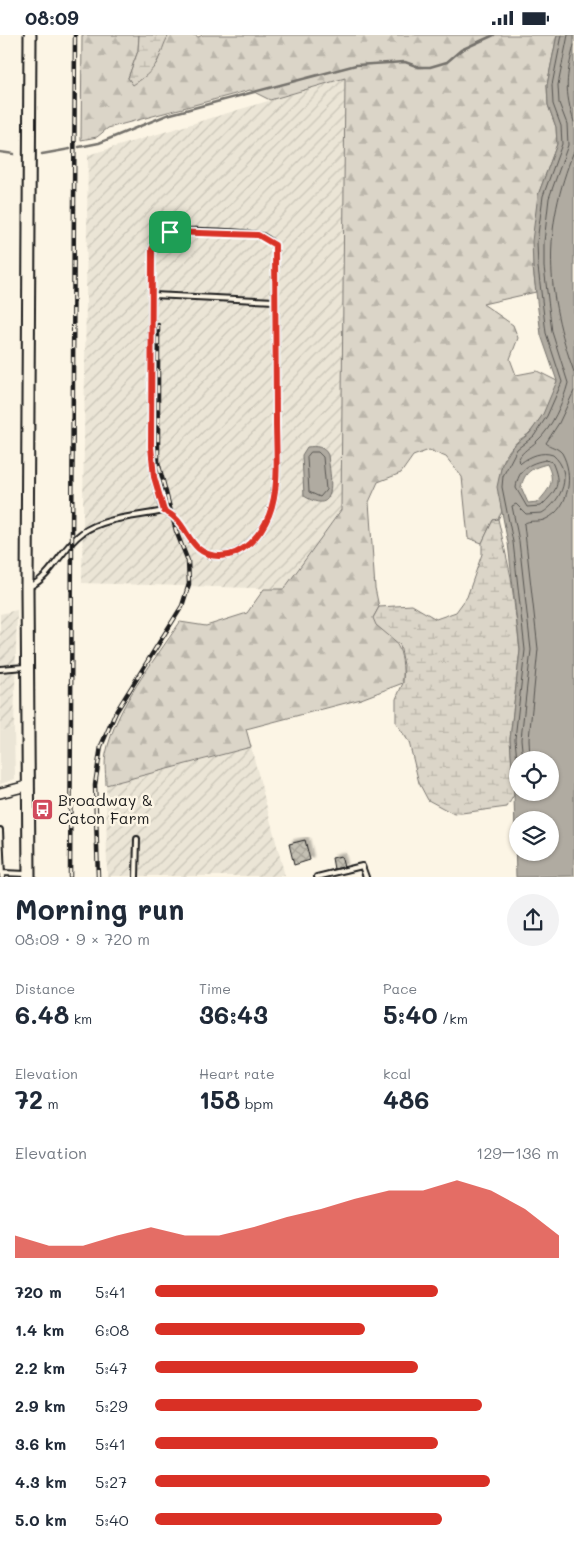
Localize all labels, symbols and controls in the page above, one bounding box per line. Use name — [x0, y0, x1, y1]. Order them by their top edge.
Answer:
text: 08:09 — [25, 5, 79, 30]
pin — [149, 211, 191, 253]
icon: arrive — [156, 218, 184, 246]
map controls — [509, 751, 559, 861]
button: locate — [509, 751, 559, 801]
place label: Broadway & Caton Farm — [58, 789, 153, 828]
bus stop icon: Broadway & Caton Farm — [30, 797, 54, 821]
button: layers — [509, 811, 559, 861]
text: Morning run — [15, 891, 184, 927]
button: share — [507, 894, 559, 946]
text: 08:09 · 9 × 720 m — [15, 928, 150, 949]
text: Distance — [15, 979, 75, 998]
text: Time — [199, 979, 231, 998]
text: Pace — [383, 979, 417, 998]
text: 6.48 — [15, 998, 69, 1030]
text: 36:43 — [199, 998, 268, 1030]
text: 5:40 — [383, 998, 437, 1030]
text: km — [69, 1009, 92, 1028]
text: /km — [437, 1009, 468, 1028]
text: Elevation — [15, 1064, 78, 1083]
text: Heart rate — [199, 1064, 275, 1083]
text: kcal — [383, 1064, 411, 1083]
text: 72 — [15, 1083, 43, 1115]
text: 158 — [199, 1083, 240, 1115]
text: 486 — [383, 1083, 429, 1115]
text: m — [43, 1094, 59, 1113]
text: bpm — [240, 1094, 273, 1113]
text: Elevation — [15, 1142, 87, 1163]
text: 129–136 m — [476, 1142, 559, 1163]
text: 720 m — [15, 1281, 62, 1302]
text: 5:41 — [95, 1281, 126, 1302]
text: 1.4 km — [15, 1319, 64, 1340]
text: 6:08 — [95, 1319, 129, 1340]
text: 2.2 km — [15, 1357, 65, 1378]
text: 5:47 — [95, 1357, 128, 1378]
text: 2.9 km — [15, 1395, 66, 1416]
text: 5:29 — [95, 1395, 128, 1416]
text: 3.6 km — [15, 1433, 66, 1454]
text: 5:41 — [95, 1433, 126, 1454]
text: 4.3 km — [15, 1471, 67, 1492]
text: 5:27 — [95, 1471, 127, 1492]
text: 5.0 km — [15, 1509, 67, 1530]
text: 5:40 — [95, 1509, 129, 1530]

